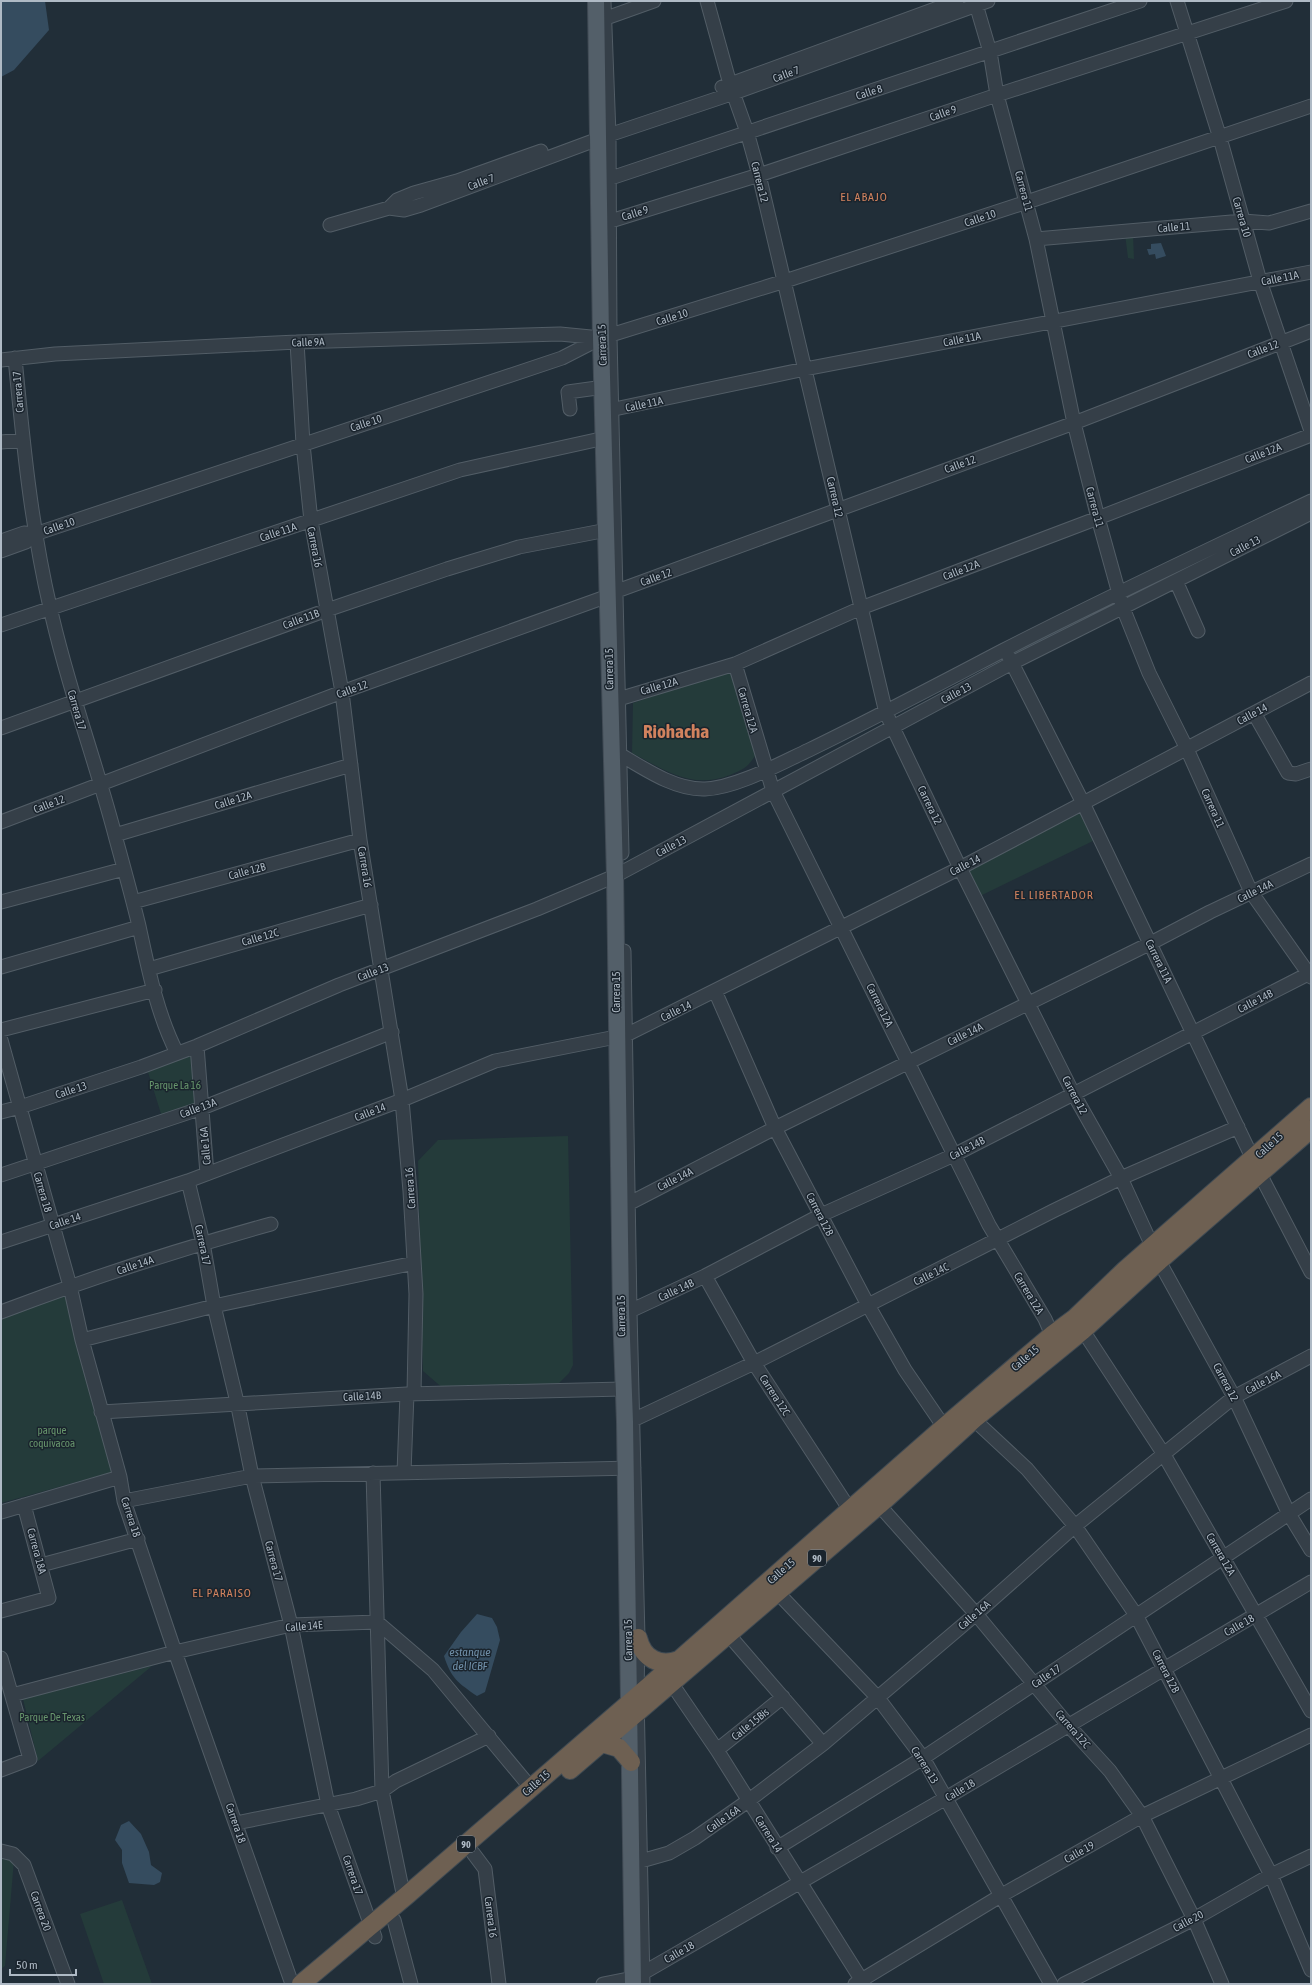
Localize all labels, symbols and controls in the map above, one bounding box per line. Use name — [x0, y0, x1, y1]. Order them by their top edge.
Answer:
street label: Calle 7 — [771, 64, 801, 84]
street label: Calle 8 — [854, 82, 884, 102]
street label: Calle 9 — [928, 103, 958, 123]
street label: Carrera 12 — [749, 160, 771, 204]
street label: Carrera 11 — [1013, 169, 1035, 213]
street label: Calle 7 — [466, 172, 496, 192]
district label: EL ABAJO — [840, 190, 888, 204]
street label: Carrera 10 — [1231, 195, 1253, 239]
street label: Calle 9 — [620, 203, 650, 223]
street label: Calle 10 — [963, 207, 997, 229]
street label: Calle 11 — [1157, 220, 1191, 234]
street label: Calle 11A — [1260, 268, 1300, 288]
street label: Calle 10 — [655, 306, 689, 328]
street label: Carrera 15 — [595, 324, 609, 366]
street label: Calle 11A — [942, 329, 982, 349]
street label: Calle 9A — [291, 335, 325, 349]
street label: Calle 12 — [1246, 338, 1280, 360]
street label: Carrera 17 — [10, 371, 26, 413]
street label: Calle 11A — [624, 394, 664, 414]
street label: Calle 10 — [349, 412, 383, 434]
street label: Calle 12A — [1243, 440, 1283, 465]
street label: Calle 12 — [943, 453, 977, 475]
street label: Carrera 12 — [824, 475, 846, 519]
street label: Carrera 11 — [1084, 485, 1106, 529]
street label: Calle 10 — [42, 515, 76, 537]
street label: Calle 11A — [258, 520, 299, 544]
street label: Carrera 16 — [305, 525, 325, 569]
street label: Calle 13 — [1228, 533, 1262, 559]
street label: Calle 12A — [941, 557, 981, 582]
street label: Calle 12 — [639, 566, 673, 588]
street label: Calle 11B — [281, 607, 322, 631]
street label: Carrera 15 — [603, 648, 615, 690]
street label: Calle 12A — [639, 675, 680, 697]
street label: Calle 12 — [335, 678, 369, 700]
street label: Calle 13 — [939, 680, 973, 706]
street label: Carrera 12A — [736, 686, 760, 735]
street label: Carrera 17 — [66, 688, 88, 732]
street label: Calle 14 — [1235, 701, 1269, 727]
district label: Riohacha — [643, 720, 709, 742]
street label: Carrera 12 — [916, 784, 944, 826]
street label: Carrera 11 — [1199, 787, 1227, 829]
street label: Calle 12A — [213, 789, 254, 811]
street label: Calle 12 — [32, 793, 66, 815]
street label: Calle 13 — [654, 833, 688, 859]
street label: Carrera 16 — [356, 846, 374, 888]
street label: Calle 14 — [948, 852, 982, 878]
street label: Calle 12B — [227, 860, 268, 882]
street label: Calle 14A — [1235, 877, 1275, 905]
district label: EL LIBERTADOR — [1014, 888, 1094, 902]
street label: Calle 12C — [240, 926, 280, 948]
street label: Carrera 11A — [1143, 937, 1175, 985]
street label: Calle 13 — [356, 961, 390, 983]
street label: Carrera 15 — [610, 971, 622, 1013]
street label: Carrera 12A — [864, 981, 896, 1029]
street label: Calle 14B — [1235, 987, 1275, 1015]
street label: Calle 14 — [659, 998, 693, 1024]
street label: Calle 14A — [945, 1020, 985, 1048]
street label: Carrera 12 — [1060, 1074, 1090, 1116]
street label: Calle 13 — [54, 1079, 88, 1101]
park label: Parque La 16 — [149, 1079, 201, 1091]
street label: Calle 13A — [178, 1096, 218, 1120]
street label: Calle 14 — [353, 1101, 387, 1123]
street label: Calle 16A — [197, 1126, 213, 1165]
street label: Calle 15 — [1253, 1130, 1285, 1160]
street label: Calle 14B — [947, 1134, 987, 1162]
street label: Calle 14A — [655, 1165, 695, 1193]
street label: Carrera 16 — [403, 1167, 417, 1209]
street label: Carrera 18 — [32, 1170, 54, 1214]
street label: Carrera 12B — [804, 1190, 836, 1238]
street label: Calle 14 — [48, 1210, 82, 1232]
street label: Carrera 17 — [193, 1223, 213, 1267]
street label: Calle 14A — [115, 1253, 156, 1277]
street label: Calle 14C — [911, 1260, 951, 1288]
street label: Carrera 12A — [1012, 1270, 1047, 1317]
street label: Calle 14B — [656, 1276, 696, 1303]
street label: Carrera 15 — [615, 1295, 627, 1337]
street label: Calle 15 — [1009, 1343, 1041, 1373]
street label: Carrera 12 — [1211, 1361, 1241, 1403]
street label: Calle 16A — [1243, 1367, 1283, 1396]
street label: Carrera 12C — [757, 1372, 793, 1418]
street label: Calle 14B — [343, 1389, 382, 1403]
park label: parque coquivacoa — [29, 1424, 75, 1449]
street label: Carrera 18 — [119, 1495, 143, 1539]
street label: Carrera 18A — [25, 1527, 49, 1576]
street label: Carrera 12A — [1204, 1531, 1238, 1578]
street label: Carrera 17 — [263, 1539, 285, 1583]
road number: 90 — [808, 1550, 826, 1566]
street label: Calle 15 — [765, 1556, 797, 1586]
district label: EL PARAISO — [192, 1586, 252, 1600]
street label: Calle 16A — [956, 1598, 993, 1632]
street label: Calle 18 — [1222, 1612, 1256, 1638]
street label: Calle 14E — [285, 1618, 323, 1634]
street label: Carrera 15 — [622, 1619, 634, 1661]
water label: estanque del ICBF — [449, 1645, 491, 1673]
street label: Carrera 12B — [1150, 1647, 1182, 1695]
street label: Calle 17 — [1029, 1662, 1063, 1690]
street label: Calle 15Bis — [729, 1705, 771, 1743]
street label: Carrera 12C — [1053, 1708, 1093, 1751]
park label: Parque De Texas — [19, 1711, 85, 1723]
street label: Carrera 13 — [909, 1744, 941, 1786]
street label: Calle 15 — [520, 1768, 552, 1798]
street label: Calle 18 — [943, 1776, 977, 1804]
street label: Carrera 18 — [224, 1801, 248, 1845]
street label: Calle 16A — [704, 1803, 743, 1835]
street label: Carrera 14 — [753, 1813, 785, 1855]
road number: 90 — [457, 1836, 475, 1852]
street label: Calle 19 — [1062, 1839, 1096, 1865]
street label: Carrera 17 — [341, 1853, 365, 1897]
street label: Carrera 20 — [28, 1889, 54, 1933]
street label: Carrera 16 — [483, 1896, 499, 1938]
street label: Calle 20 — [1171, 1908, 1205, 1934]
street label: Calle 18 — [662, 1939, 696, 1965]
scale bar — [10, 1951, 76, 1977]
text: 50 m — [16, 1958, 38, 1972]

